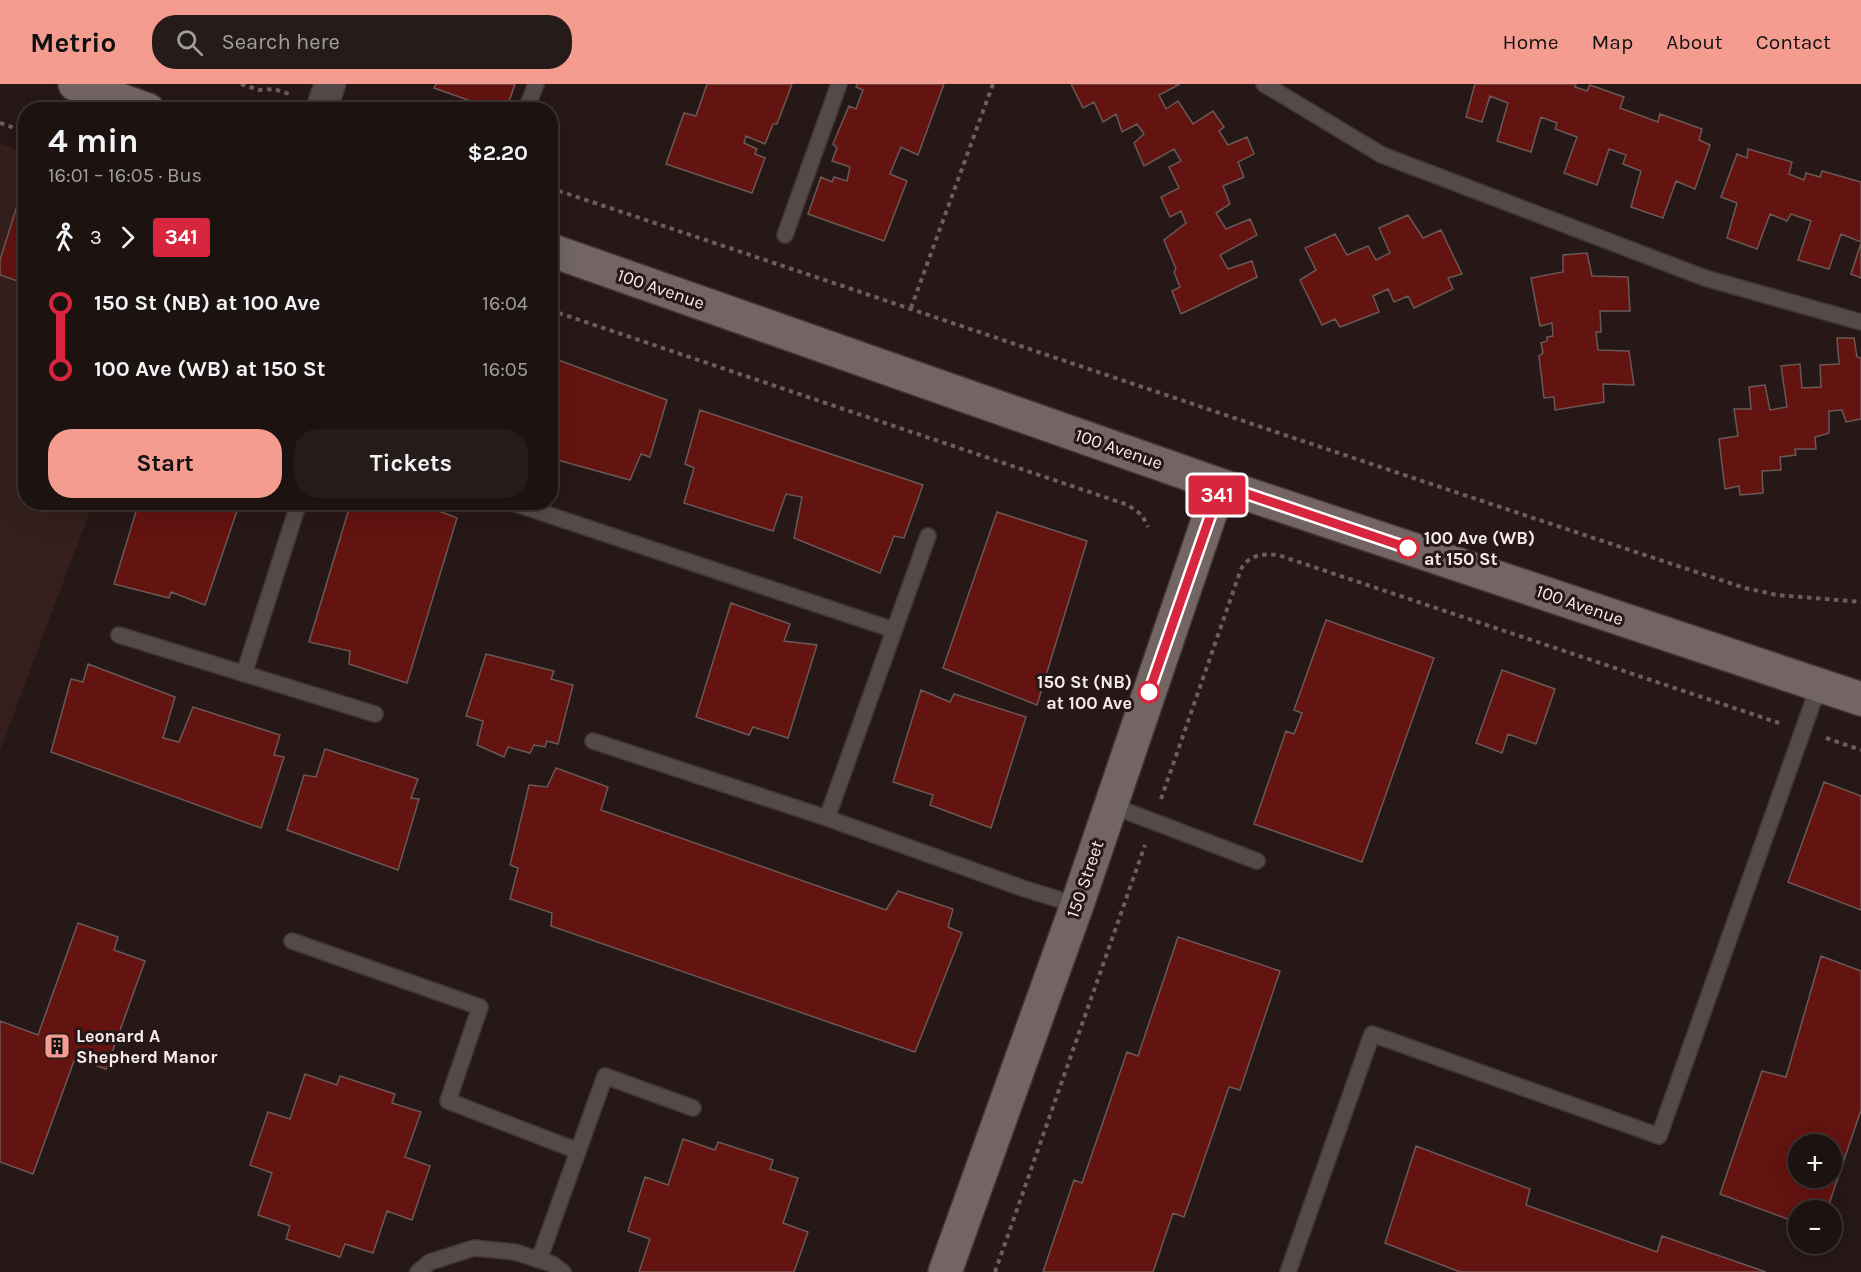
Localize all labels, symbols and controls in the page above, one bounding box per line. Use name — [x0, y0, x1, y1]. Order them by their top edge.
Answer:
search box — [152, 15, 572, 69]
text: Metrio — [30, 26, 116, 59]
icon: search — [173, 26, 206, 59]
text: Search here — [221, 29, 340, 55]
text: Home — [1503, 30, 1559, 54]
text: Map — [1592, 30, 1633, 54]
text: About — [1666, 30, 1723, 54]
text: Contact — [1756, 30, 1831, 54]
text: 4 min — [48, 122, 139, 160]
text: $2.20 — [468, 140, 528, 166]
text: 16:01 – 16:05 · Bus — [48, 164, 202, 187]
icon: walk — [48, 221, 81, 254]
icon: forward — [111, 221, 144, 254]
text: 341 — [165, 225, 198, 249]
text: 3 — [90, 226, 102, 249]
street label: 100 Avenue — [614, 264, 708, 314]
text: 150 St (NB) at 100 Ave — [94, 290, 320, 316]
text: 16:04 — [482, 292, 528, 315]
text: 100 Ave (WB) at 150 St — [94, 356, 325, 382]
text: 16:05 — [482, 358, 528, 381]
street label: 100 Avenue — [1072, 424, 1166, 474]
button: Start — [48, 429, 282, 498]
button: Tickets — [294, 429, 528, 498]
line badge: 341 — [1182, 476, 1252, 514]
text: 341 — [1200, 483, 1234, 507]
place label: 100 Ave (WB) at 150 St — [1424, 527, 1535, 570]
marker: 100 Ave (WB) at 150 St — [1397, 537, 1419, 559]
street label: 100 Avenue — [1533, 580, 1627, 630]
place label: 150 St (NB) at 100 Ave — [1037, 671, 1132, 714]
marker: 150 St (NB) at 100 Ave — [1138, 681, 1160, 703]
street label: 150 Street — [1061, 837, 1109, 921]
place label: Leonard A Shepherd Manor — [76, 1025, 217, 1068]
building icon: Leonard A Shepherd Manor — [42, 1031, 72, 1061]
map controls — [1788, 1134, 1842, 1254]
button: + — [1788, 1134, 1842, 1188]
button: − — [1788, 1200, 1842, 1254]

